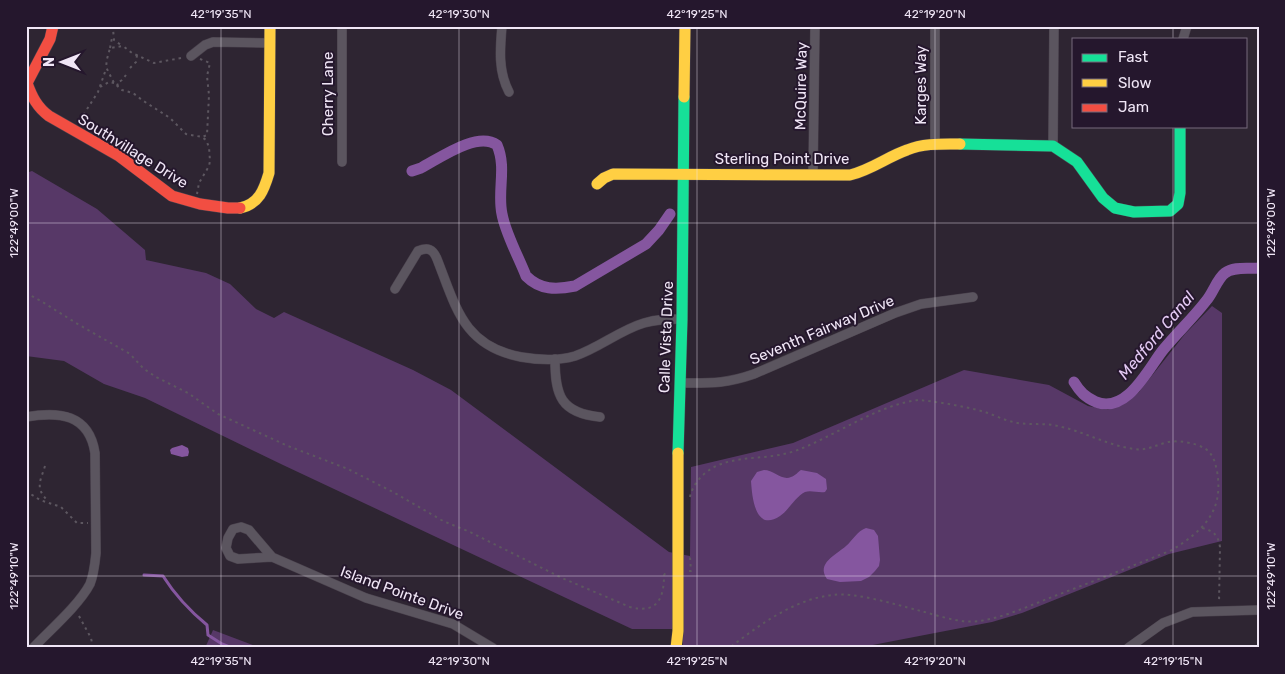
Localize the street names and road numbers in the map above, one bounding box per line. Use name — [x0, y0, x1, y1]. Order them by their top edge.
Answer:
street label: McQuire Way — [791, 42, 811, 130]
street label: Karges Way — [912, 45, 930, 125]
street label: Cherry Lane — [319, 52, 337, 136]
street label: Southvillage Drive — [75, 110, 191, 192]
street label: Sterling Point Drive — [715, 150, 849, 168]
street label: Calle Vista Drive — [655, 281, 677, 393]
street label: Seventh Fairway Drive — [747, 291, 897, 369]
street label: Island Pointe Drive — [338, 562, 466, 624]

